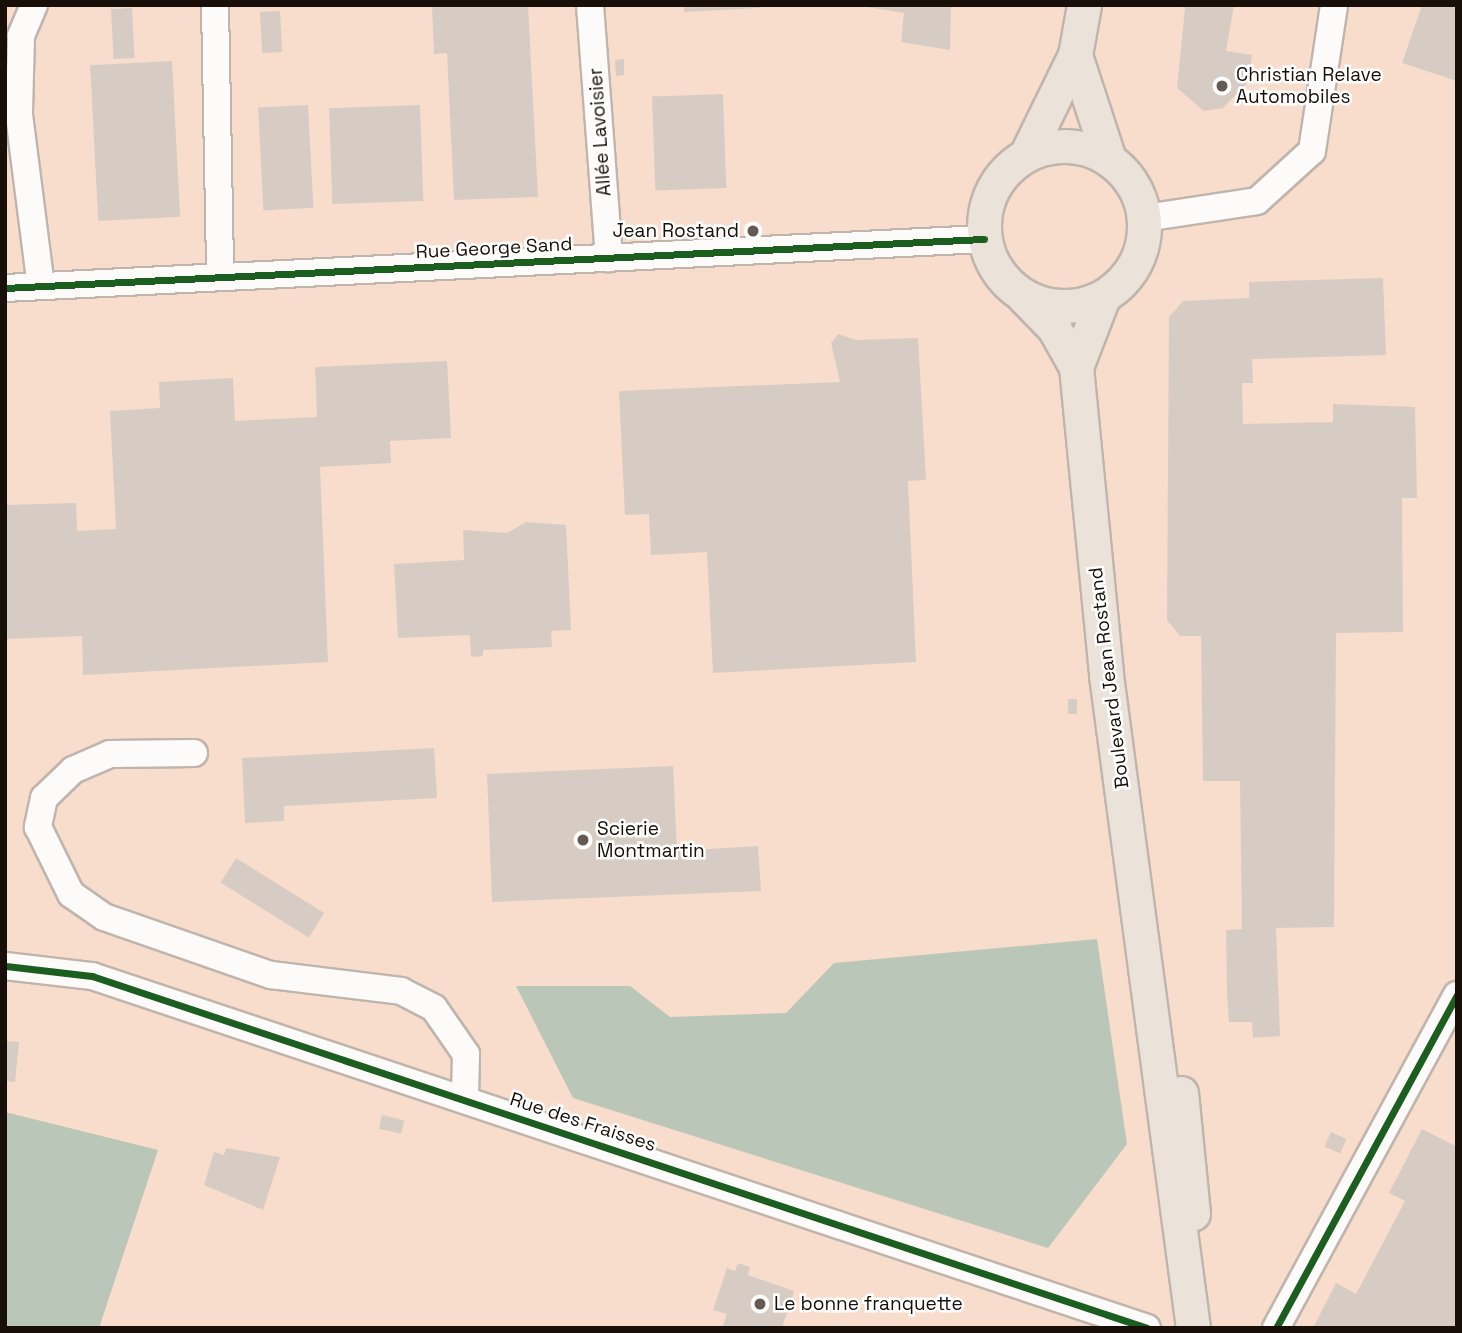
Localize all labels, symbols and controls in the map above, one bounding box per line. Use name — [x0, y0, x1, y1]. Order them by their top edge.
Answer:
place label: Christian Relave Automobiles — [1236, 64, 1382, 108]
street label: Allée Lavoisier — [584, 67, 616, 197]
marker: Christian Relave Automobiles — [1214, 78, 1230, 94]
place label: Jean Rostand — [612, 220, 739, 242]
marker: Jean Rostand — [745, 223, 761, 239]
street label: Rue George Sand — [415, 233, 573, 263]
street label: Boulevard Jean Rostand — [1084, 566, 1134, 790]
place label: Scierie Montmartin — [597, 818, 705, 862]
marker: Scierie Montmartin — [575, 832, 591, 848]
street label: Rue des Fraisses — [507, 1088, 659, 1156]
place label: Le bonne franquette — [774, 1293, 963, 1315]
marker: Le bonne franquette — [752, 1296, 768, 1312]

